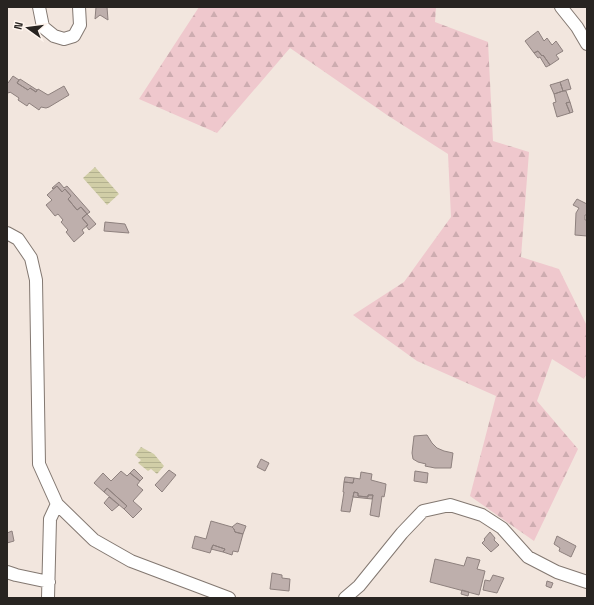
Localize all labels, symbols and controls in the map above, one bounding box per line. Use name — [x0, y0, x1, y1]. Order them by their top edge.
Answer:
north arrow — [8, 8, 48, 48]
text: N — [11, 20, 26, 31]

